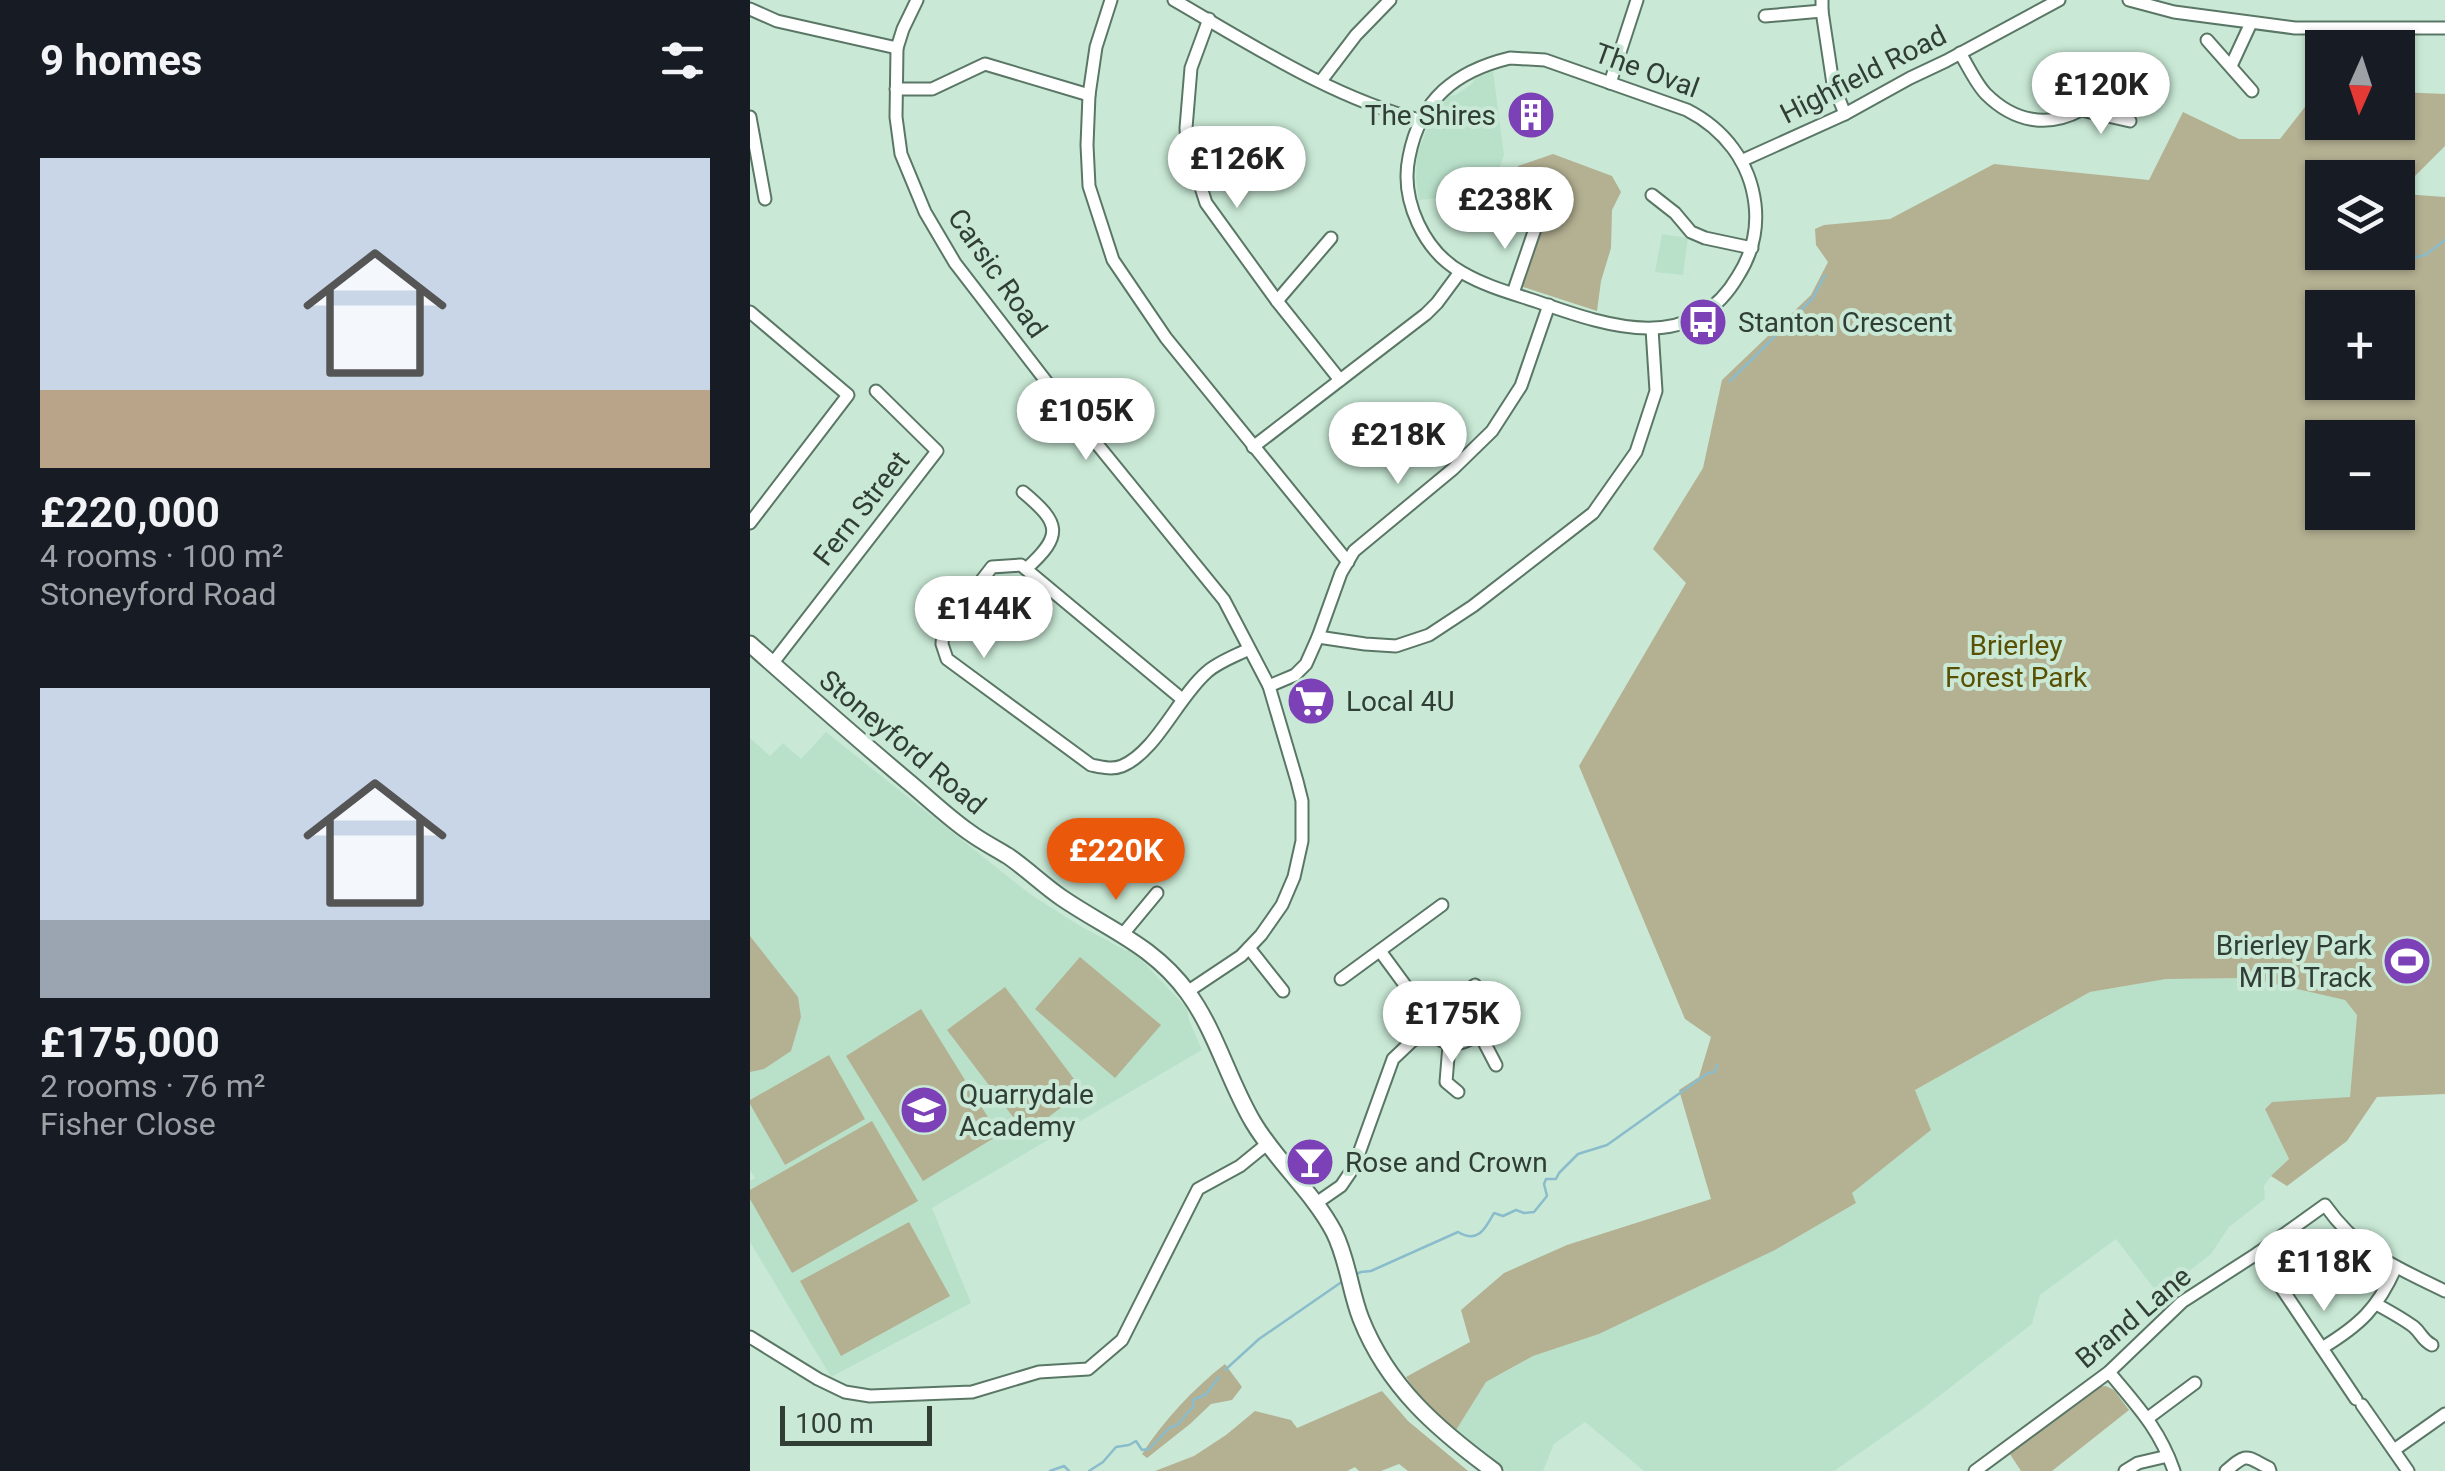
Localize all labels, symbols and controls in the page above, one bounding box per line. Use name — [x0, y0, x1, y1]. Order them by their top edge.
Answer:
street label: Highfield Road — [1775, 18, 1952, 130]
north arrow — [2305, 30, 2415, 140]
map controls — [2305, 30, 2415, 530]
icon: filters — [655, 33, 710, 88]
text: 9 homes — [40, 36, 202, 85]
street label: The Oval — [1590, 36, 1703, 105]
pin: £120K — [2031, 52, 2171, 137]
text: £120K — [2054, 65, 2148, 103]
building icon: The Shires — [1505, 89, 1557, 141]
place label: The Shires — [1365, 99, 1496, 132]
pin: £126K — [1167, 126, 1307, 211]
text: £126K — [1190, 139, 1284, 177]
button: layers — [2305, 160, 2415, 270]
pin: £238K — [1435, 167, 1575, 252]
text: £238K — [1458, 180, 1552, 218]
street label: Carsic Road — [941, 202, 1054, 344]
icon: home — [285, 223, 465, 403]
button: + — [2305, 290, 2415, 400]
bus stop icon: Stanton Crescent — [1677, 296, 1729, 348]
place label: Stanton Crescent — [1738, 306, 1953, 339]
pin: £105K — [1016, 378, 1156, 463]
text: £105K — [1039, 391, 1133, 429]
pin: £218K — [1328, 402, 1468, 487]
text: £218K — [1351, 415, 1445, 453]
button: − — [2305, 420, 2415, 530]
street label: Fern Street — [807, 445, 916, 572]
text: £220,000 — [40, 488, 220, 537]
text: 4 rooms · 100 m² — [40, 537, 283, 575]
text: Stoneyford Road — [40, 575, 277, 613]
pin: £144K — [914, 576, 1054, 661]
text: £144K — [937, 589, 1031, 627]
park label: Brierley Forest Park — [1945, 629, 2088, 694]
street label: Stoneyford Road — [813, 663, 993, 822]
supermarket icon: Local 4U — [1285, 675, 1337, 727]
place label: Local 4U — [1346, 685, 1455, 718]
icon: home — [285, 753, 465, 933]
pin: £220K — [1046, 818, 1186, 903]
text: £220K — [1069, 831, 1163, 869]
place label: Brierley Park MTB Track — [2216, 929, 2373, 994]
sports icon: Brierley Park MTB Track — [2381, 935, 2433, 987]
pin: £175K — [1382, 981, 1522, 1066]
text: £175K — [1405, 994, 1499, 1032]
text: £175,000 — [40, 1018, 220, 1067]
text: 2 rooms · 76 m² — [40, 1067, 265, 1105]
place label: Quarrydale Academy — [959, 1078, 1094, 1143]
school or university icon: Quarrydale Academy — [898, 1084, 950, 1136]
text: Fisher Close — [40, 1105, 216, 1143]
bar icon: Rose and Crown — [1284, 1136, 1336, 1188]
place label: Rose and Crown — [1345, 1146, 1548, 1179]
pin: £118K — [2254, 1229, 2394, 1314]
text: £118K — [2277, 1242, 2371, 1280]
street label: Brand Lane — [2069, 1260, 2198, 1375]
scale bar — [780, 1401, 932, 1446]
text: 100 m — [795, 1407, 874, 1440]

